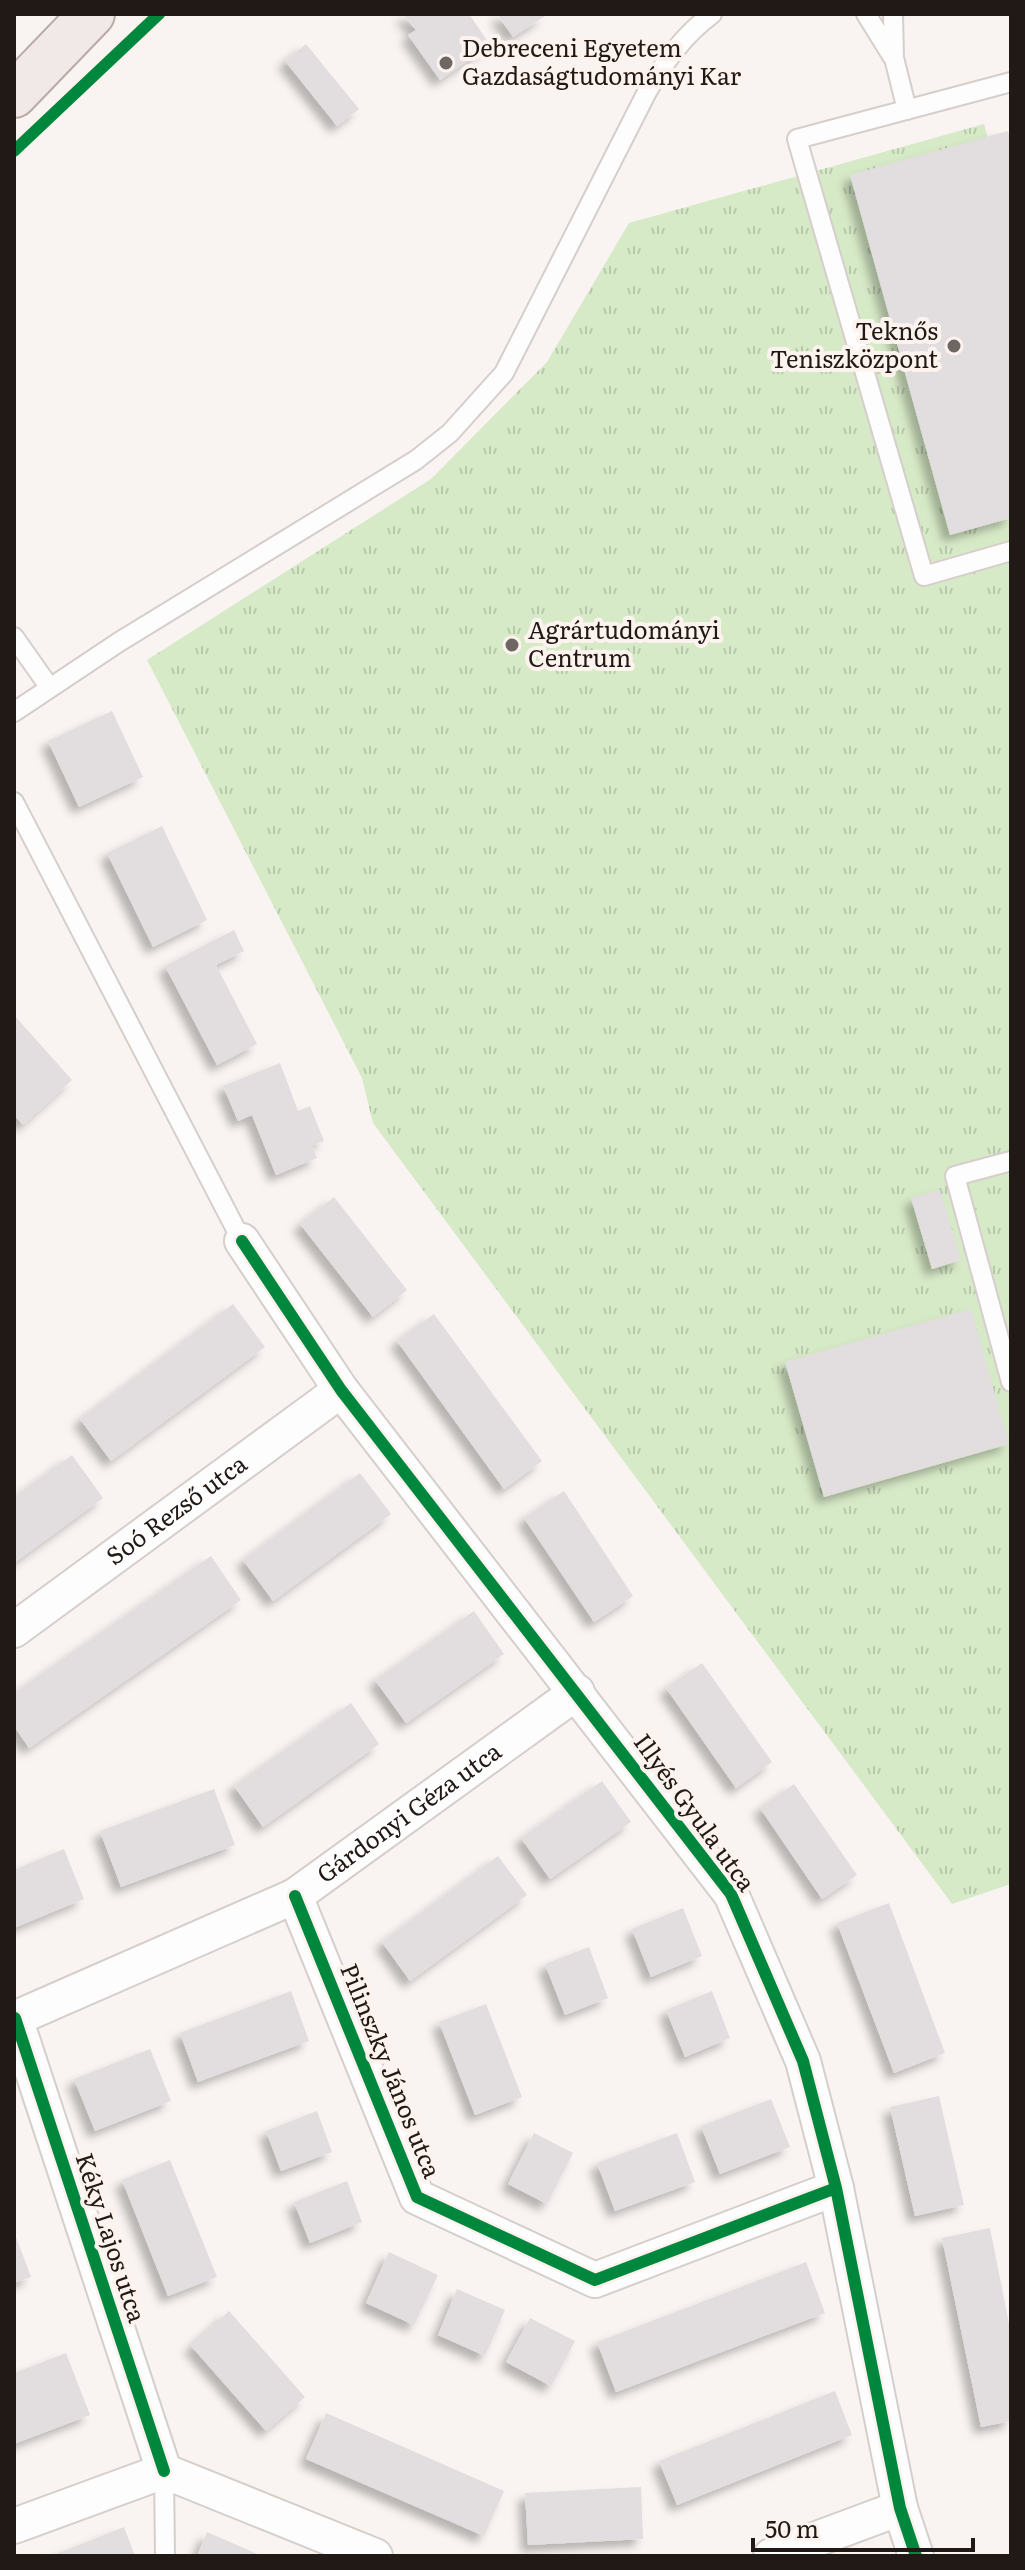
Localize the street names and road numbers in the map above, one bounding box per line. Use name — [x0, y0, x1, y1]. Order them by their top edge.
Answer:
street label: Soó Rezső utca — [98, 1445, 253, 1572]
street label: Illyés Gyula utca — [627, 1725, 765, 1898]
street label: Gárdonyi Géza utca — [309, 1732, 507, 1890]
street label: Pilinszky János utca — [333, 1957, 451, 2183]
street label: Kéky Lajos utca — [68, 2148, 156, 2327]

